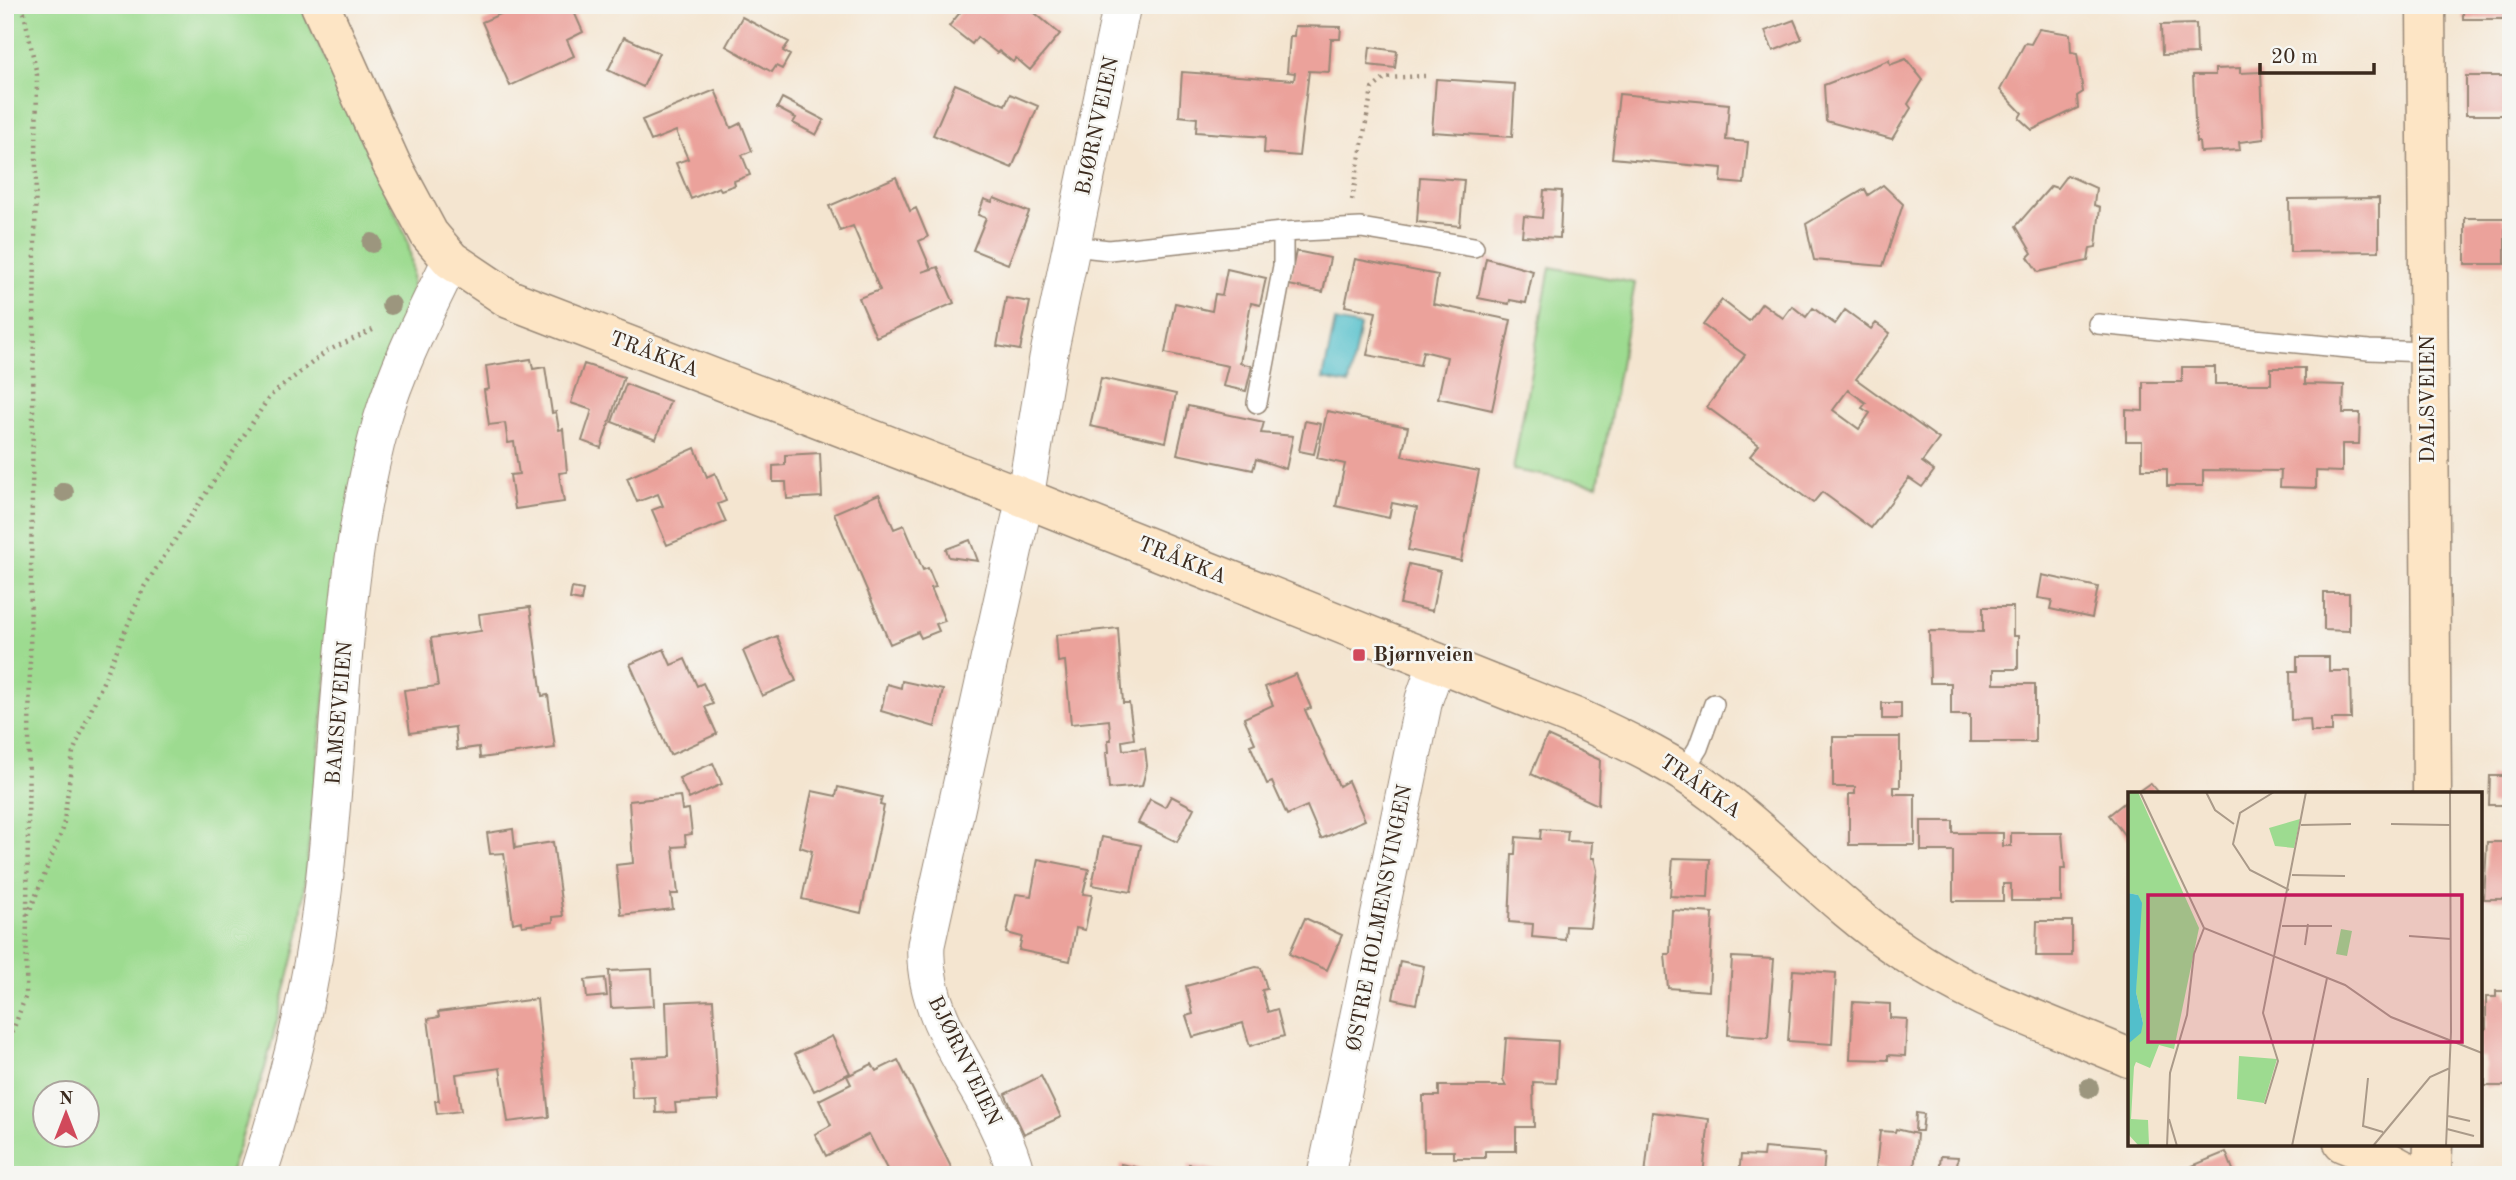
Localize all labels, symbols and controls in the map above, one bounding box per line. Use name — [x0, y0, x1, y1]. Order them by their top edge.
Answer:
scale bar — [2260, 32, 2374, 76]
text: 20 m — [2271, 47, 2318, 68]
street label: BJØRNVEIEN — [1073, 55, 1123, 197]
street label: TRÅKKA — [606, 324, 703, 382]
street label: DALSVEIEN — [2418, 335, 2439, 463]
street label: TRÅKKA — [1135, 529, 1231, 588]
street label: BAMSEVEIEN — [323, 640, 357, 786]
place label: Bjørnveien — [1373, 645, 1474, 666]
marker: Bjørnveien — [1351, 647, 1367, 663]
street label: TRÅKKA — [1656, 747, 1747, 823]
street label: ØSTRE HOLMENSVINGEN — [1344, 783, 1416, 1053]
inset map — [2128, 792, 2481, 1145]
street label: BJØRNVEIEN — [924, 993, 1004, 1129]
north arrow — [32, 1078, 102, 1148]
text: N — [59, 1090, 74, 1109]

